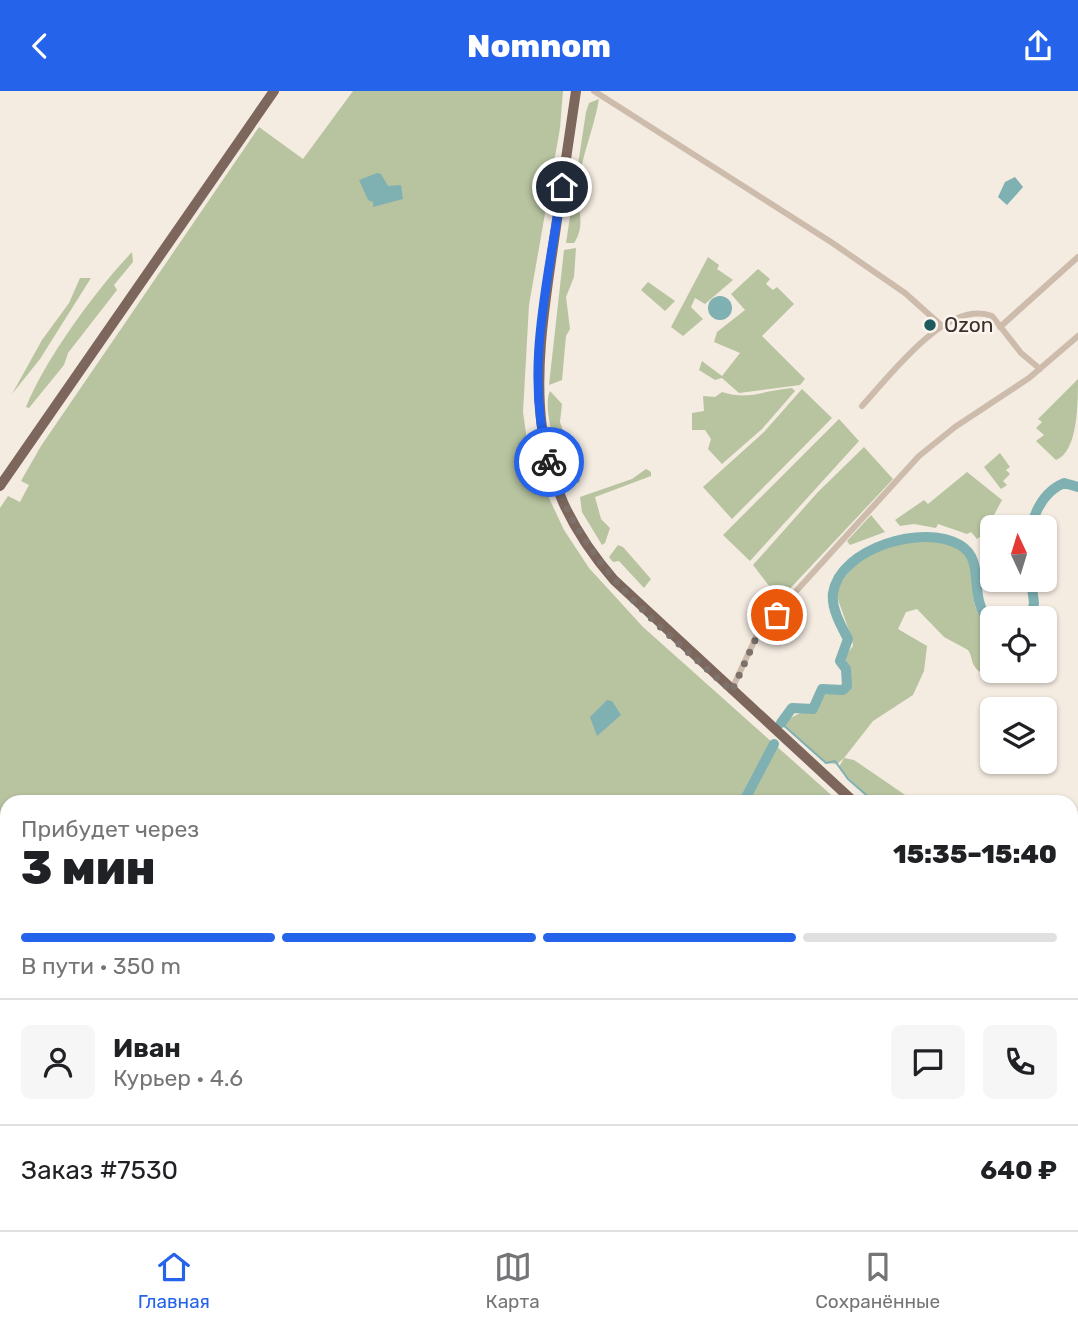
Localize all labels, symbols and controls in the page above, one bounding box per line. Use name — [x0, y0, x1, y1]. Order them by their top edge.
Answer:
icon: back — [21, 27, 59, 65]
text: Nomnom — [467, 27, 611, 65]
icon: share — [1019, 27, 1057, 65]
pin — [532, 157, 592, 217]
icon: home — [543, 168, 581, 206]
place label: Ozon — [944, 312, 994, 337]
marker: Ozon — [922, 317, 938, 333]
courier — [514, 427, 584, 497]
icon: bike — [530, 443, 568, 481]
north arrow — [980, 515, 1057, 591]
map controls — [980, 515, 1057, 774]
pin — [747, 585, 807, 645]
icon: bag — [758, 596, 796, 634]
button: locate — [980, 606, 1057, 683]
button: layers — [980, 697, 1057, 774]
text: Прибудет через — [21, 815, 199, 843]
text: 15:35–15:40 — [893, 839, 1057, 870]
text: 3 мин — [21, 841, 156, 896]
text: В пути · 350 m — [21, 952, 181, 980]
button: person — [21, 1025, 95, 1099]
button: chat — [891, 1025, 965, 1099]
button: phone — [983, 1025, 1057, 1099]
text: Иван — [113, 1033, 181, 1064]
text: Курьер · 4.6 — [113, 1064, 243, 1092]
text: Заказ #7530 — [21, 1155, 178, 1186]
text: 640 ₽ — [980, 1155, 1057, 1186]
tab: Главная — [138, 1248, 210, 1313]
tab: Карта — [485, 1248, 540, 1313]
tab: Сохранённые — [815, 1248, 940, 1313]

